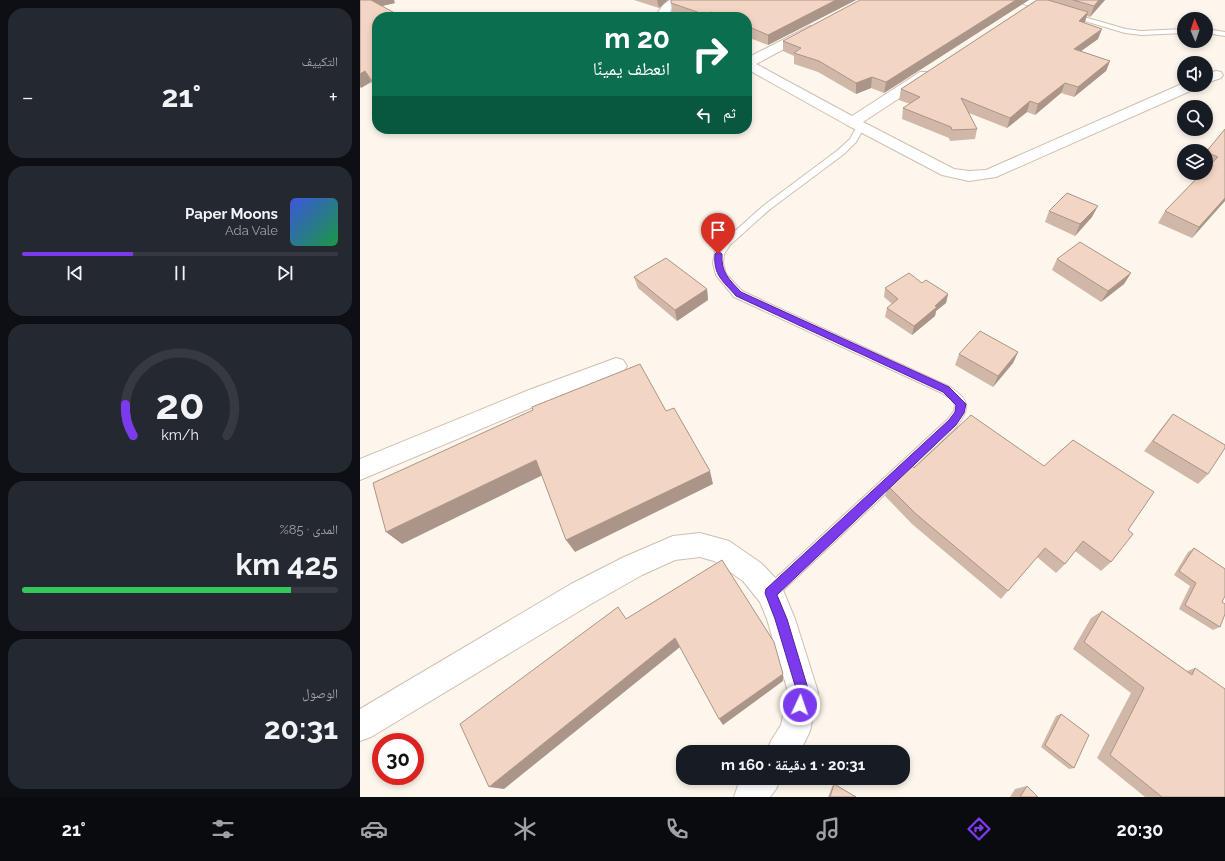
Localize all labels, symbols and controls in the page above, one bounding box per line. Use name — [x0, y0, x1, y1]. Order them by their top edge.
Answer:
north arrow — [1177, 12, 1213, 48]
map controls — [1177, 12, 1213, 180]
text: 20 m — [604, 22, 670, 55]
icon: right — [684, 28, 736, 80]
text: التكييف — [302, 54, 338, 69]
button: sound — [1177, 56, 1213, 92]
text: انعطف يمينًا — [593, 58, 670, 79]
text: 21° — [162, 79, 201, 114]
text: − — [22, 84, 34, 110]
text: + — [329, 84, 338, 110]
button: search — [1177, 100, 1213, 136]
icon: left — [693, 104, 715, 126]
text: ثم — [723, 104, 736, 122]
button: layers — [1177, 144, 1213, 180]
text: Paper Moons — [185, 205, 278, 223]
pin — [701, 213, 735, 254]
icon: arrive — [707, 219, 729, 241]
text: Ada Vale — [225, 223, 278, 238]
icon: previous — [64, 262, 86, 284]
icon: pause — [169, 262, 191, 284]
icon: next — [274, 262, 296, 284]
text: 20 — [156, 380, 204, 429]
text: km/h — [161, 427, 199, 443]
text: المدى · 85% — [279, 522, 338, 537]
text: 425 km — [235, 547, 338, 582]
position arrow — [779, 684, 821, 726]
text: الوصول — [302, 686, 338, 701]
text: 20:31 — [264, 711, 338, 746]
speed limit sign: 30 — [372, 733, 424, 785]
text: 20:31 · 1 دقيقة · 160 m — [721, 756, 865, 774]
icon: filters — [209, 815, 237, 843]
icon: car — [360, 815, 388, 843]
icon: climate — [511, 815, 539, 843]
icon: phone — [663, 815, 691, 843]
icon: music — [814, 815, 842, 843]
icon: directions — [965, 815, 993, 843]
text: 21° — [62, 819, 86, 840]
text: 20:30 — [1117, 819, 1163, 840]

